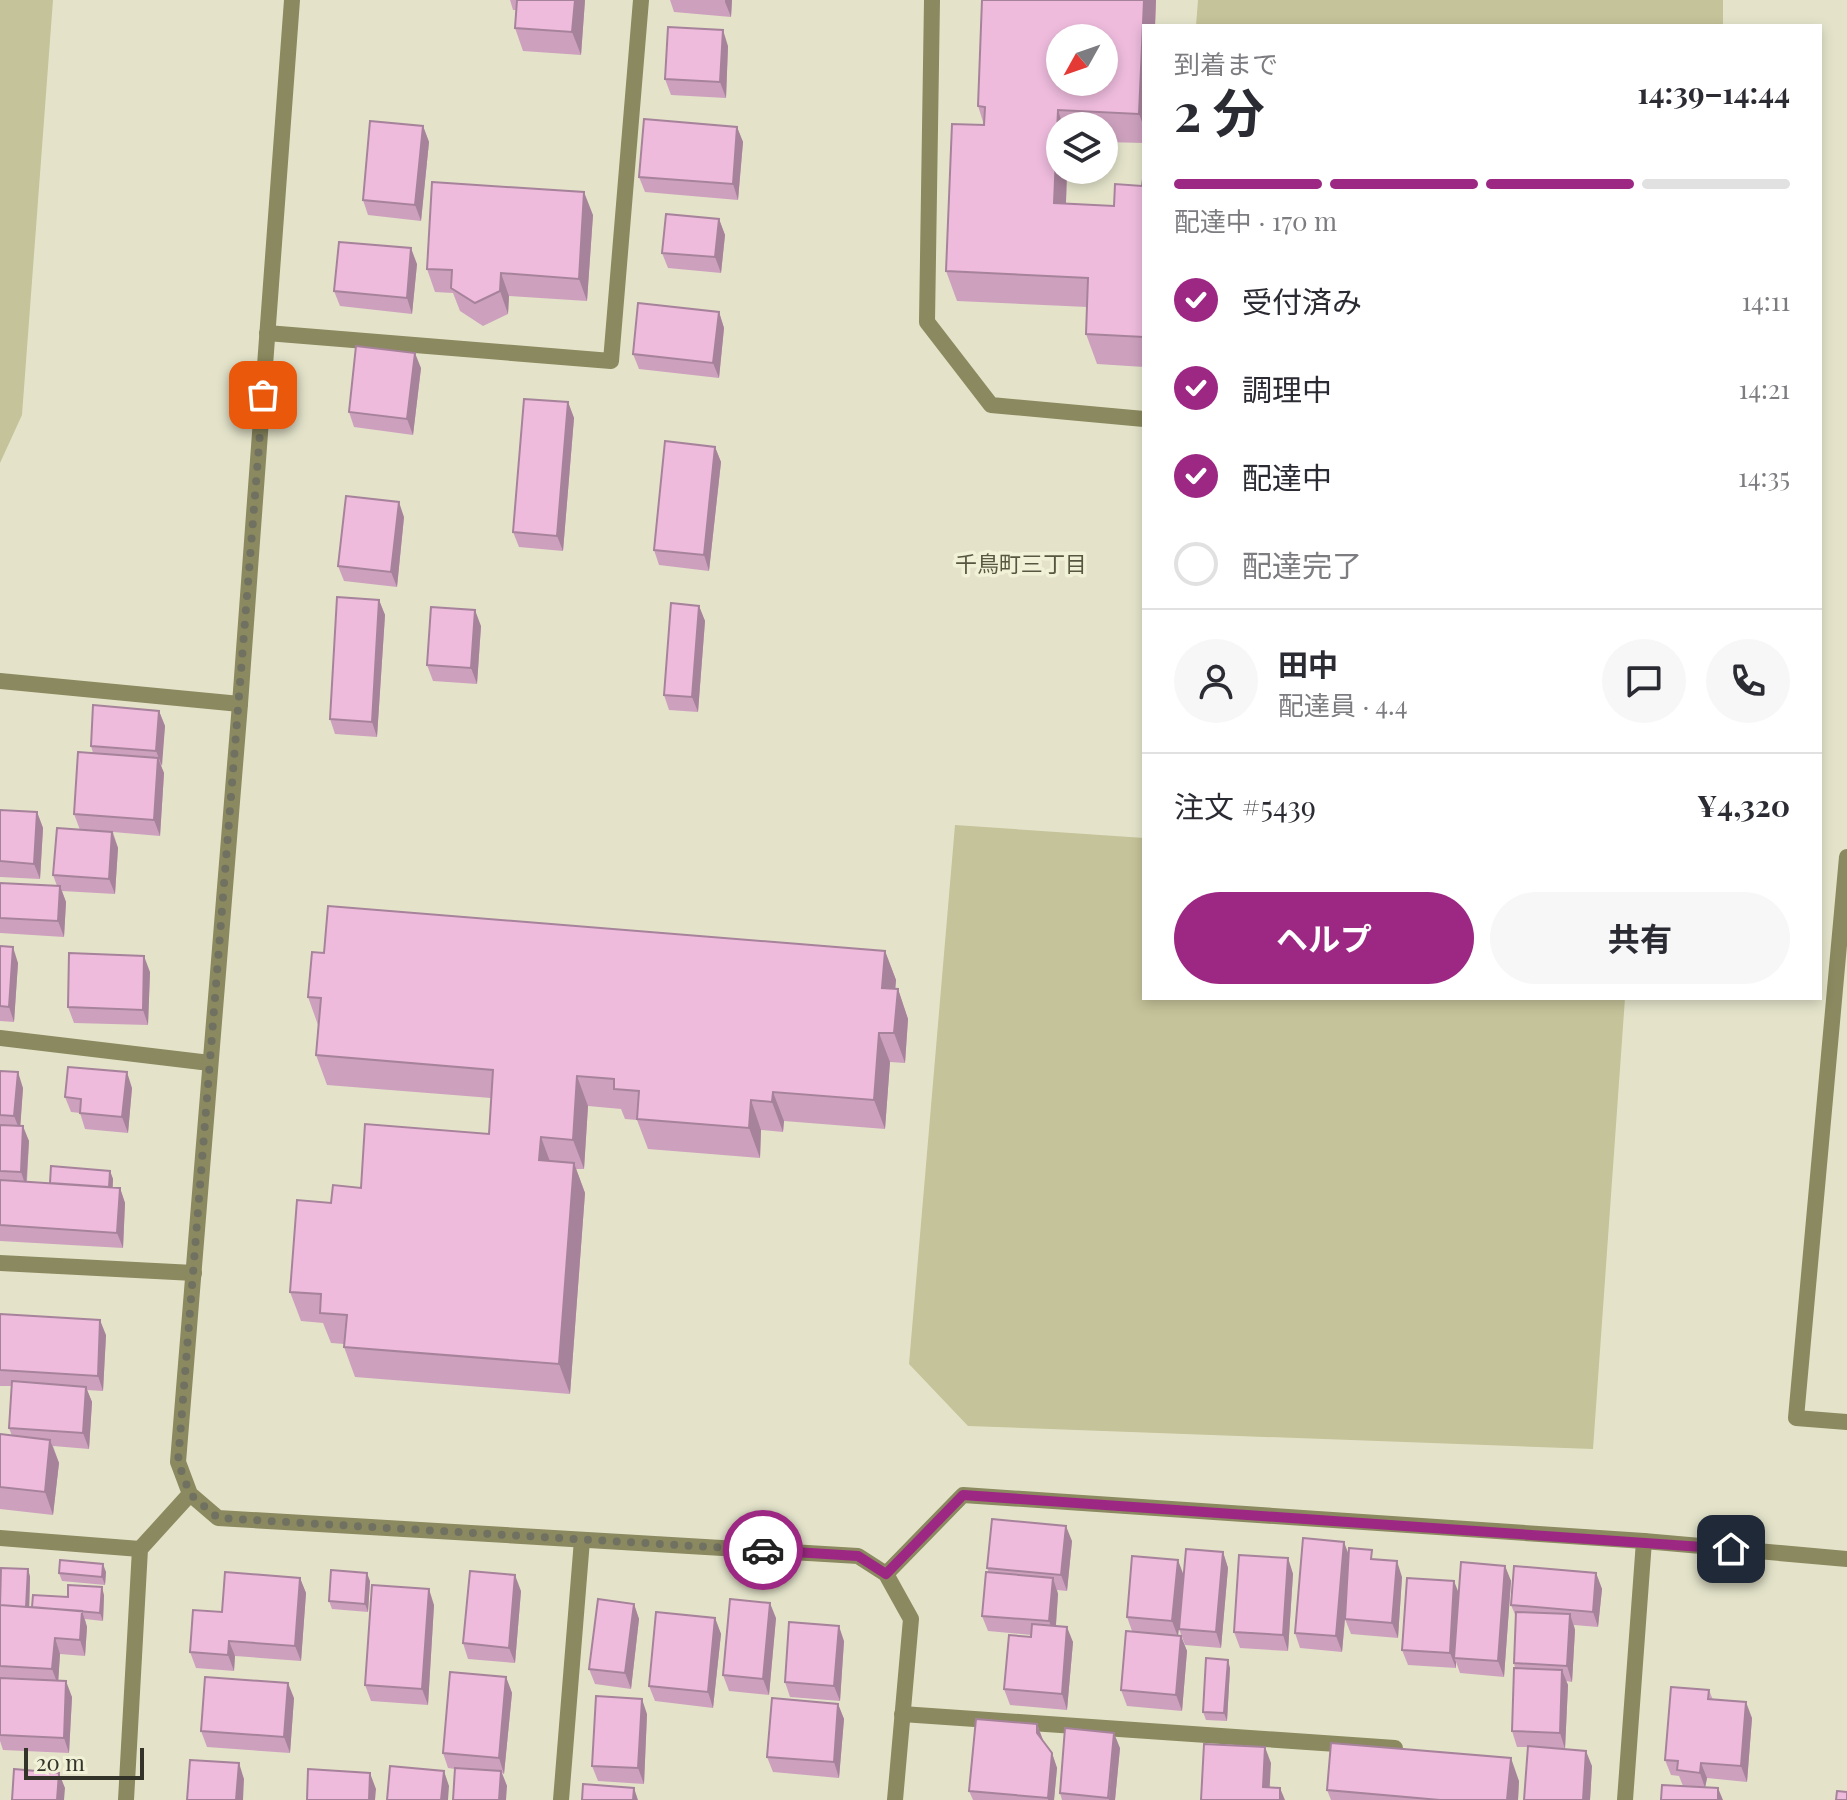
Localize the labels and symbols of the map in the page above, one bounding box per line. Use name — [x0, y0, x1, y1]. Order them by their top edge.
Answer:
north arrow — [1046, 24, 1118, 96]
pin — [229, 361, 297, 429]
district label: 千鳥町三丁目 — [955, 548, 1087, 578]
courier — [723, 1510, 803, 1590]
pin — [1697, 1515, 1765, 1583]
scale bar — [24, 1744, 144, 1780]

